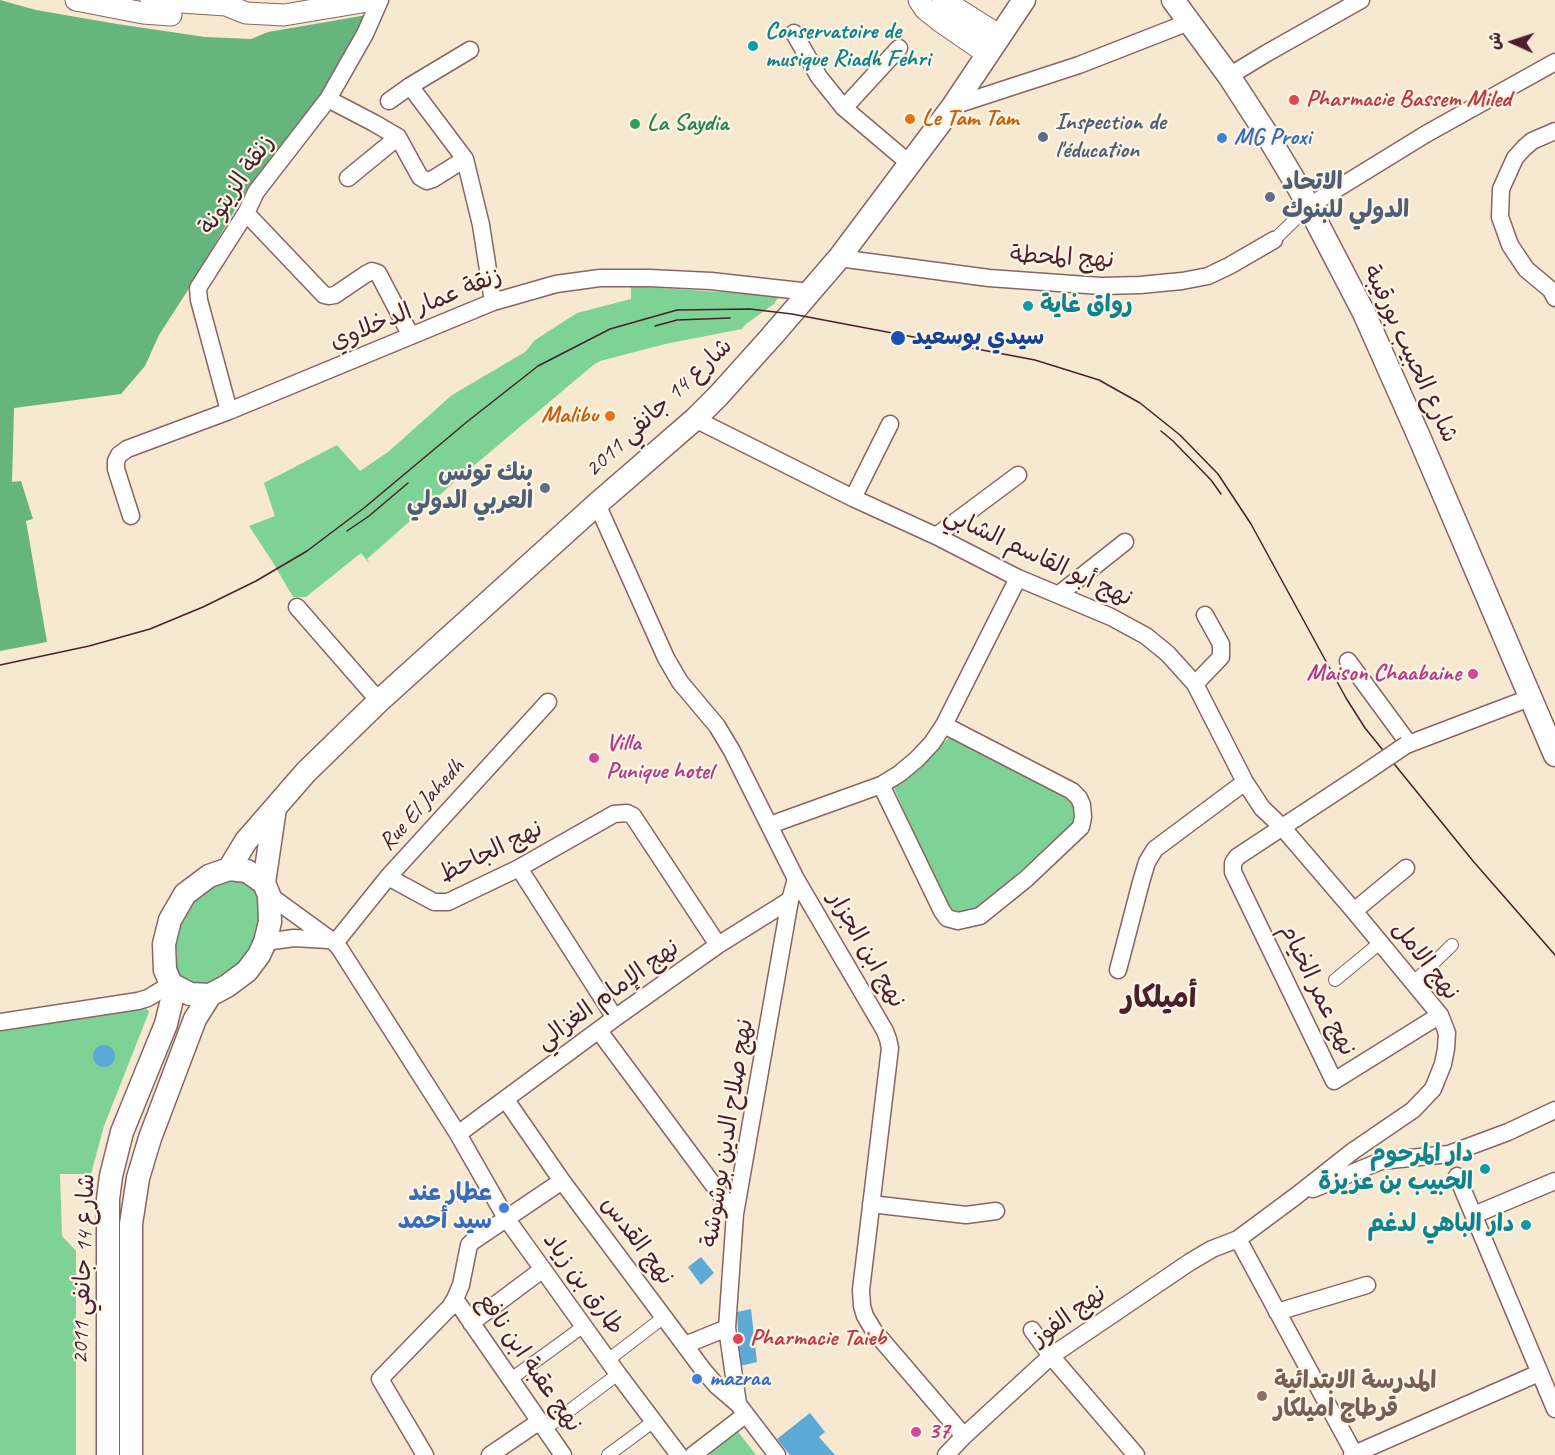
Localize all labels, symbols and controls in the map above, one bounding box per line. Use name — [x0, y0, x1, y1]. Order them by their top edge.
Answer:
north arrow — [1483, 12, 1543, 72]
place label: Conservatoire de musique Riadh Fehri — [765, 18, 930, 74]
text: ش — [1485, 32, 1505, 50]
marker: Conservatoire de musique Riadh Fehri — [746, 39, 760, 53]
place label: Pharmacie Bassem Miled — [1306, 86, 1511, 114]
marker: Pharmacie Bassem Miled — [1287, 93, 1301, 107]
place label: Le Tam Tam — [922, 105, 1018, 133]
place label: Inspection de l'éducation — [1055, 109, 1166, 165]
place label: La Saydia — [647, 110, 728, 138]
marker: Le Tam Tam — [903, 112, 917, 126]
marker: La Saydia — [628, 117, 642, 131]
place label: MG Proxi — [1234, 124, 1311, 152]
street label: زنقة الزيتونة — [193, 130, 281, 240]
marker: Inspection de l'éducation — [1036, 130, 1050, 144]
marker: MG Proxi — [1215, 131, 1229, 145]
place label: الاتحاد الدولي للبنوك — [1282, 169, 1409, 225]
marker: الاتحاد الدولي للبنوك — [1263, 190, 1277, 204]
street label: نهج المحطة — [1009, 241, 1115, 275]
street label: شارع الحبيب بورقيبة — [1356, 260, 1464, 448]
street label: زنقة عمار الدخلاوي — [326, 261, 506, 357]
place label: رواق غاية — [1040, 292, 1132, 320]
marker: رواق غاية — [1021, 299, 1035, 313]
place label: سيدي بوسعيد — [912, 324, 1044, 352]
marker: سيدي بوسعيد — [889, 329, 907, 347]
street label: شارع 14 جانفي 2011 — [579, 332, 739, 484]
place label: Malibu — [541, 402, 598, 430]
marker: Malibu — [603, 409, 617, 423]
place label: بنك تونس العربي الدولي — [407, 460, 533, 516]
marker: بنك تونس العربي الدولي — [538, 481, 552, 495]
street label: نهج أبو القاسم الشابي — [939, 501, 1137, 613]
place label: Maison Chaabaine — [1306, 660, 1461, 688]
marker: Maison Chaabaine — [1466, 667, 1480, 681]
place label: Villa Punique hotel — [606, 730, 713, 786]
marker: Villa Punique hotel — [587, 751, 601, 765]
street label: Rue El Jahedh — [373, 753, 471, 857]
street label: نهج الجاحظ — [434, 815, 548, 889]
street label: نهج ابن الجزار — [821, 887, 911, 1013]
street label: نهج الامل — [1385, 915, 1465, 1007]
street label: نهج عمر الخيام — [1273, 919, 1361, 1061]
street label: نهج الإمام الغزالي — [531, 933, 685, 1057]
district label: أميلكار — [1122, 981, 1196, 1017]
street label: نهج صلاح الدين بوشوشة — [696, 1017, 760, 1249]
place label: دار المرحوم الحبيب بن عزيزة — [1318, 1141, 1473, 1197]
marker: دار المرحوم الحبيب بن عزيزة — [1478, 1162, 1492, 1176]
street label: شارع 14 جانفي 2011 — [66, 1173, 102, 1365]
place label: عطار عند سيد أحمد — [398, 1180, 492, 1236]
street label: نهج القدس — [594, 1191, 680, 1291]
marker: عطار عند سيد أحمد — [497, 1201, 511, 1215]
place label: دار الباهي لدغم — [1367, 1211, 1514, 1239]
marker: دار الباهي لدغم — [1519, 1218, 1533, 1232]
street label: طارق بن زياد — [536, 1227, 630, 1341]
street label: نهج الفوز — [1026, 1279, 1112, 1353]
street label: نهج عقبة ابن نافع — [470, 1288, 588, 1438]
place label: Pharmacie Taieb — [750, 1325, 886, 1353]
marker: Pharmacie Taieb — [731, 1332, 745, 1346]
place label: mazraa — [709, 1365, 769, 1393]
place label: المدرسة الابتدائية قرطاج اميلكار — [1274, 1368, 1436, 1424]
marker: mazraa — [690, 1372, 704, 1386]
marker: المدرسة الابتدائية قرطاج اميلكار — [1255, 1389, 1269, 1403]
place label: 37 — [928, 1418, 950, 1446]
marker: 37 — [909, 1425, 923, 1439]

